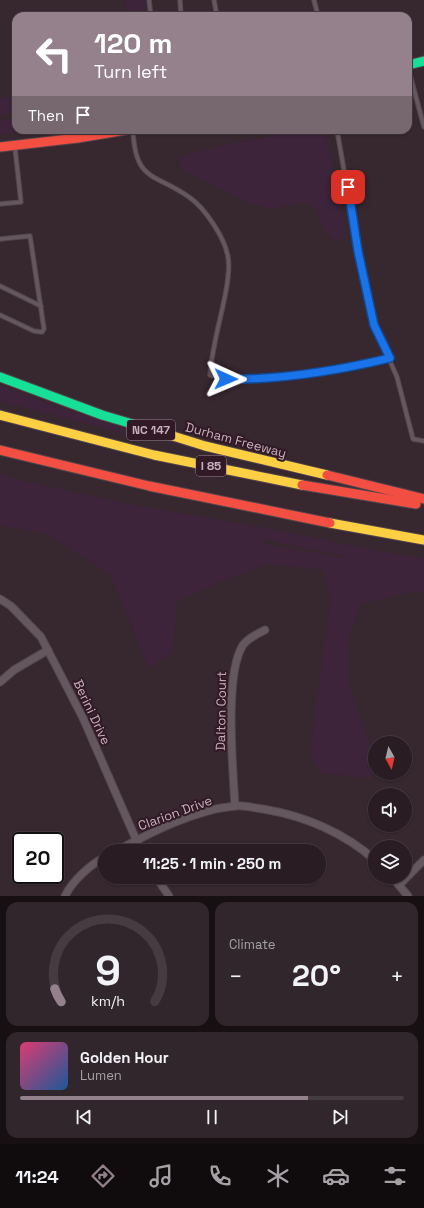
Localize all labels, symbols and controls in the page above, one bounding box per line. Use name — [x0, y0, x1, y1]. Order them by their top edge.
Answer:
text: 120 m — [94, 25, 172, 61]
icon: left — [28, 28, 80, 80]
text: Turn left — [94, 60, 167, 83]
icon: arrive — [72, 104, 94, 126]
text: Then — [28, 106, 64, 125]
pin — [331, 170, 365, 204]
icon: arrive — [337, 176, 359, 198]
position arrow — [205, 358, 247, 400]
street label: Durham Freeway — [184, 418, 288, 462]
road number: NC 147 — [127, 420, 175, 440]
road number: I 85 — [196, 456, 226, 476]
street label: Dalton Court — [212, 671, 230, 751]
street label: Berini Drive — [70, 677, 114, 747]
north arrow — [368, 736, 412, 780]
map controls — [368, 736, 412, 884]
button: sound — [368, 788, 412, 832]
street label: Clarion Drive — [136, 792, 214, 834]
speed limit sign: 20 — [12, 832, 64, 884]
button: layers — [368, 840, 412, 884]
text: 11:25 · 1 min · 250 m — [143, 854, 281, 873]
text: Climate — [229, 936, 275, 953]
text: 9 — [95, 944, 120, 997]
text: 20° — [292, 956, 341, 995]
text: − — [229, 962, 243, 990]
text: + — [390, 962, 404, 990]
text: km/h — [90, 992, 125, 1010]
text: Golden Hour — [80, 1048, 169, 1067]
text: Lumen — [80, 1067, 122, 1084]
icon: previous — [73, 1106, 95, 1128]
icon: pause — [201, 1106, 223, 1128]
icon: next — [329, 1106, 351, 1128]
icon: directions — [89, 1162, 117, 1190]
icon: music — [147, 1162, 175, 1190]
icon: phone — [206, 1162, 234, 1190]
icon: climate — [264, 1162, 292, 1190]
icon: car — [322, 1162, 350, 1190]
icon: filters — [381, 1162, 409, 1190]
text: 11:24 — [15, 1165, 59, 1188]

